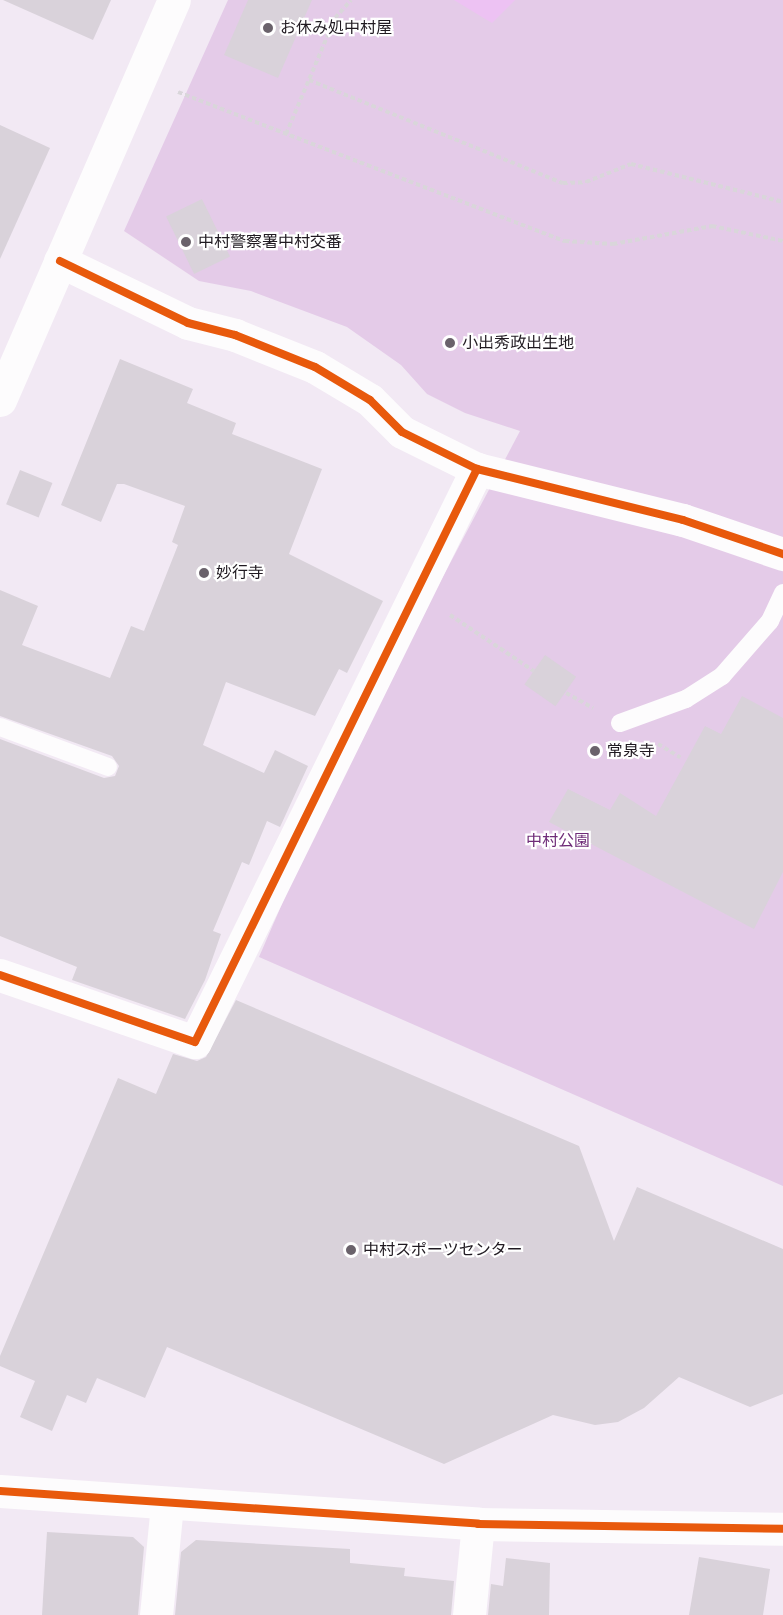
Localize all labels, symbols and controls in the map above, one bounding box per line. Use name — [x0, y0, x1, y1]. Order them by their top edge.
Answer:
place label: お休み処中村屋 — [280, 18, 392, 38]
marker: お休み処中村屋 — [261, 21, 275, 35]
place label: 中村警察署中村交番 — [198, 232, 342, 252]
marker: 中村警察署中村交番 — [179, 235, 193, 249]
place label: 小出秀政出生地 — [462, 333, 574, 353]
marker: 小出秀政出生地 — [443, 336, 457, 350]
place label: 妙行寺 — [216, 563, 264, 583]
marker: 妙行寺 — [197, 566, 211, 580]
place label: 常泉寺 — [607, 741, 655, 761]
marker: 常泉寺 — [588, 744, 602, 758]
park label: 中村公園 — [526, 831, 590, 851]
place label: 中村スポーツセンター — [363, 1240, 523, 1260]
marker: 中村スポーツセンター — [344, 1243, 358, 1257]

